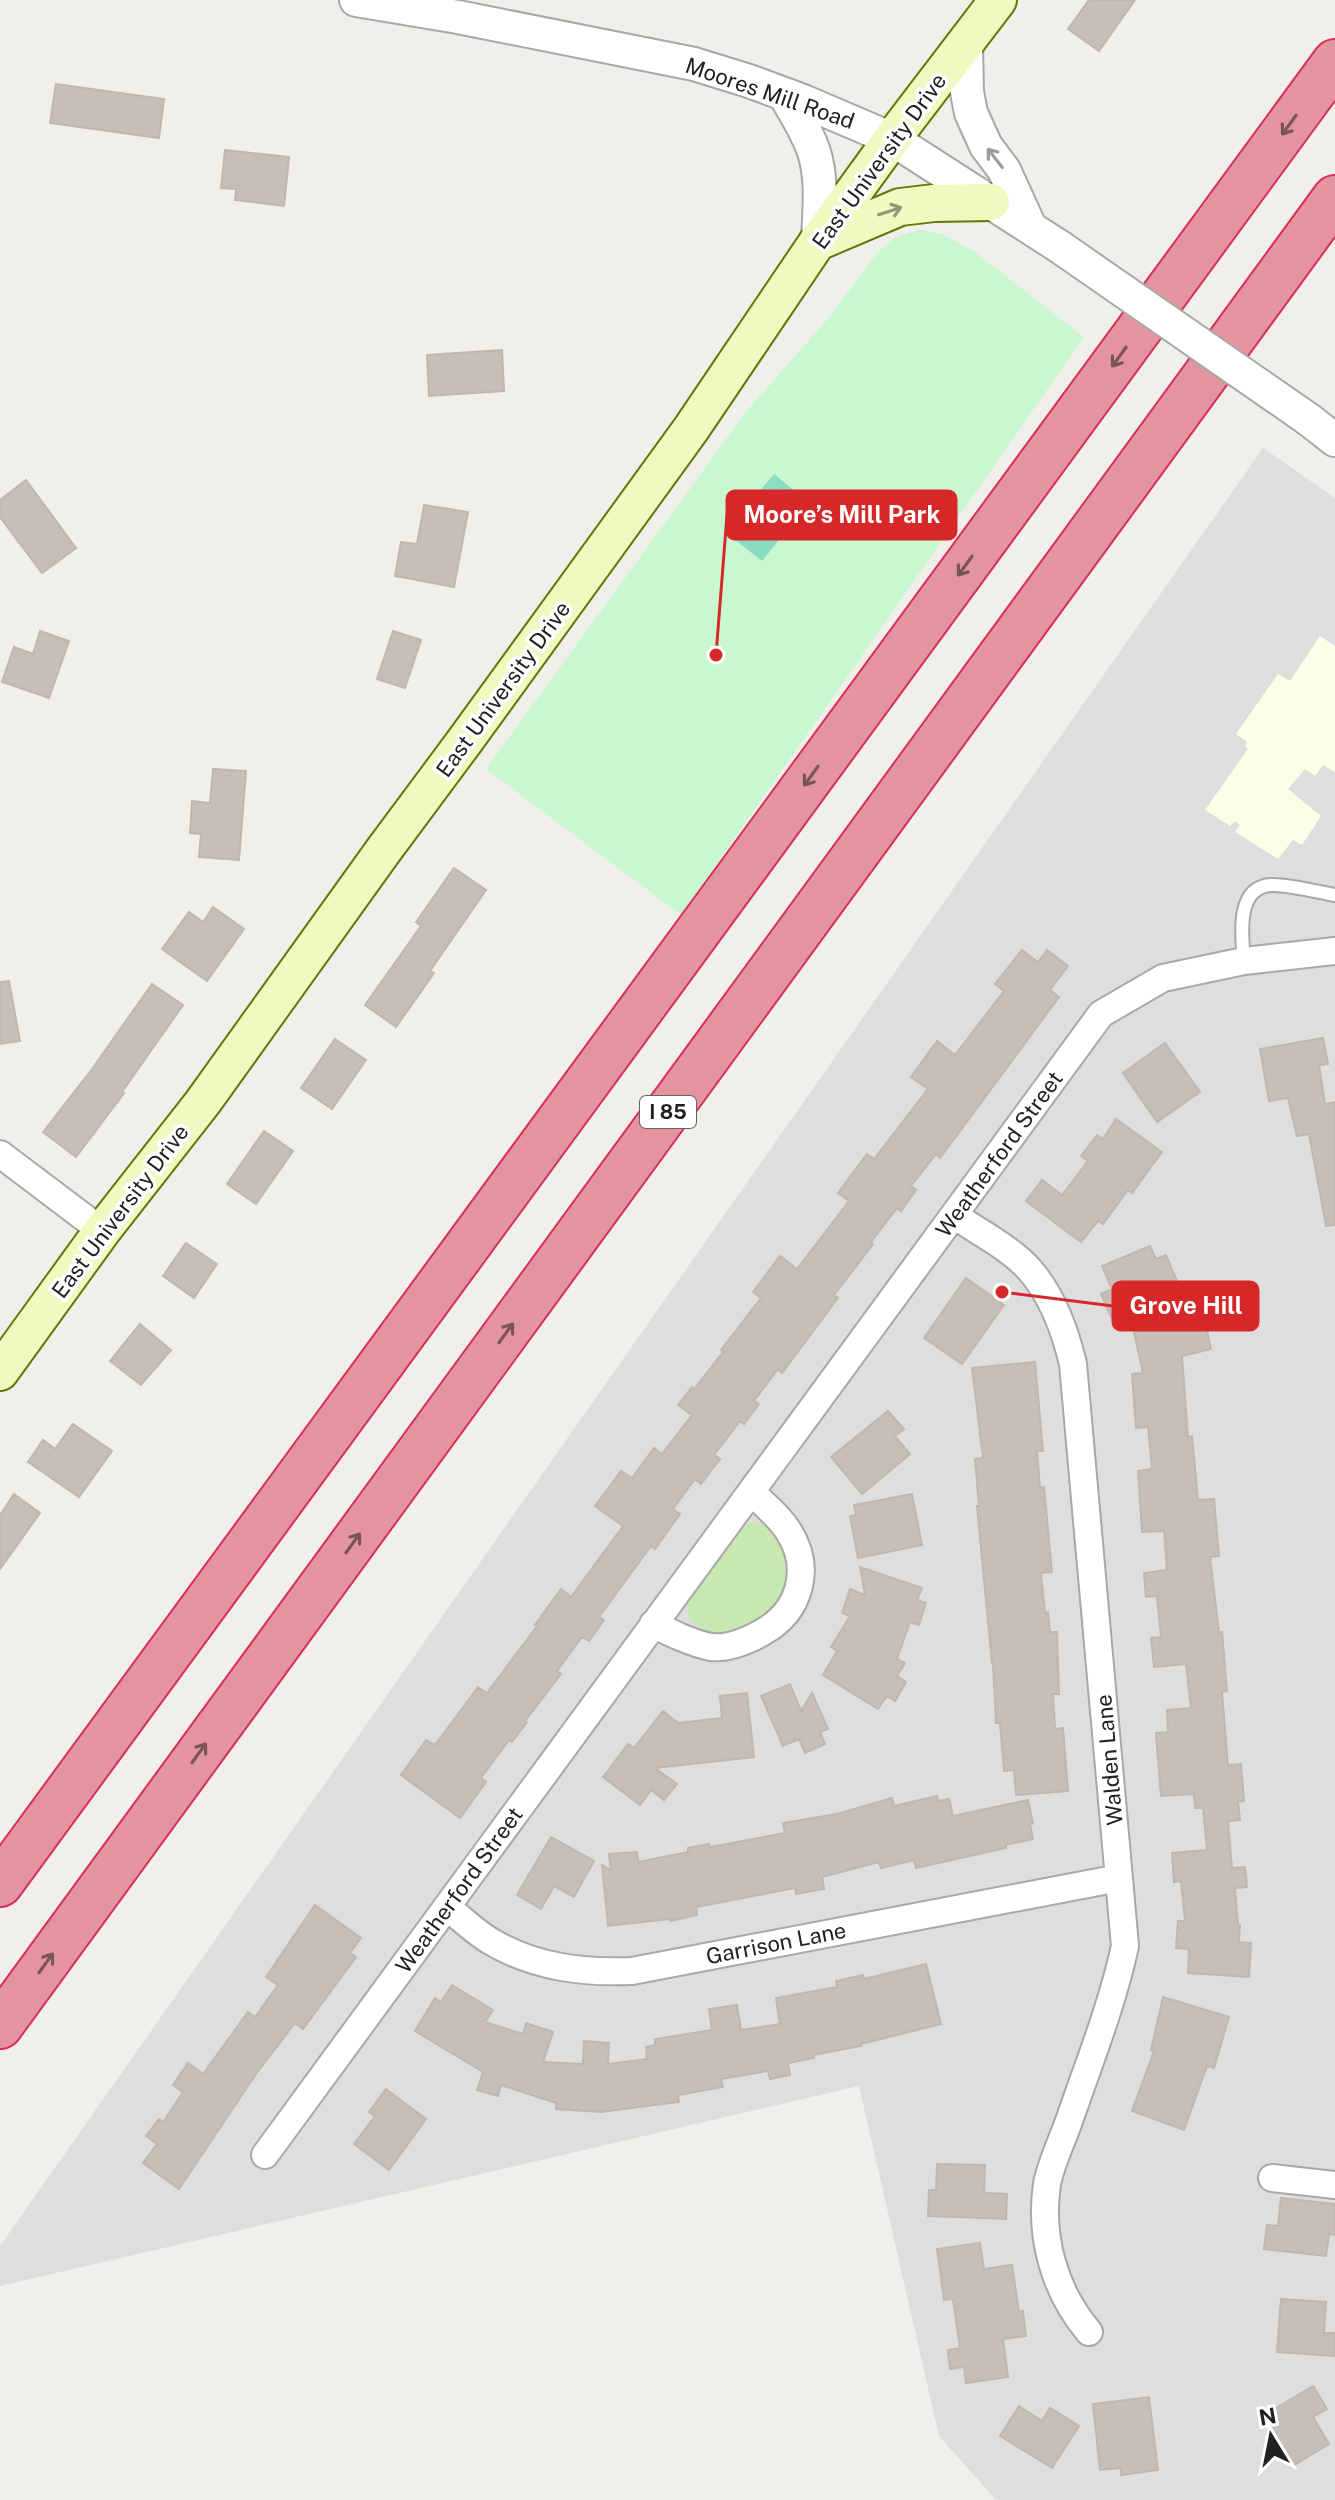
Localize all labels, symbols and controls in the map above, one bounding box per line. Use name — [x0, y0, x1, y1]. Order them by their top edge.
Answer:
street label: Moores Mill Road — [682, 52, 858, 134]
street label: East University Drive — [807, 68, 951, 254]
one-way arrow — [1281, 113, 1297, 135]
one-way arrow — [986, 148, 1004, 169]
one-way arrow — [877, 203, 902, 217]
one-way arrow — [1110, 345, 1127, 367]
callout: Moore’s Mill Park — [727, 491, 956, 539]
text: Moore’s Mill Park — [744, 500, 941, 528]
one-way arrow — [957, 555, 973, 577]
street label: East University Drive — [431, 596, 575, 782]
one-way arrow — [803, 765, 820, 786]
street label: Weatherford Street — [930, 1066, 1068, 1242]
road number: I 85 — [640, 1096, 696, 1128]
street label: East University Drive — [46, 1119, 194, 1303]
callout: Grove Hill — [1113, 1282, 1258, 1330]
text: Grove Hill — [1129, 1291, 1243, 1319]
one-way arrow — [497, 1323, 514, 1344]
one-way arrow — [344, 1533, 361, 1554]
street label: Walden Lane — [1090, 1693, 1128, 1827]
one-way arrow — [191, 1743, 208, 1764]
street label: Weatherford Street — [390, 1802, 528, 1978]
street label: Garrison Lane — [704, 1917, 848, 1969]
one-way arrow — [37, 1953, 54, 1974]
north arrow — [1231, 2396, 1311, 2476]
text: N — [1257, 2402, 1278, 2431]

